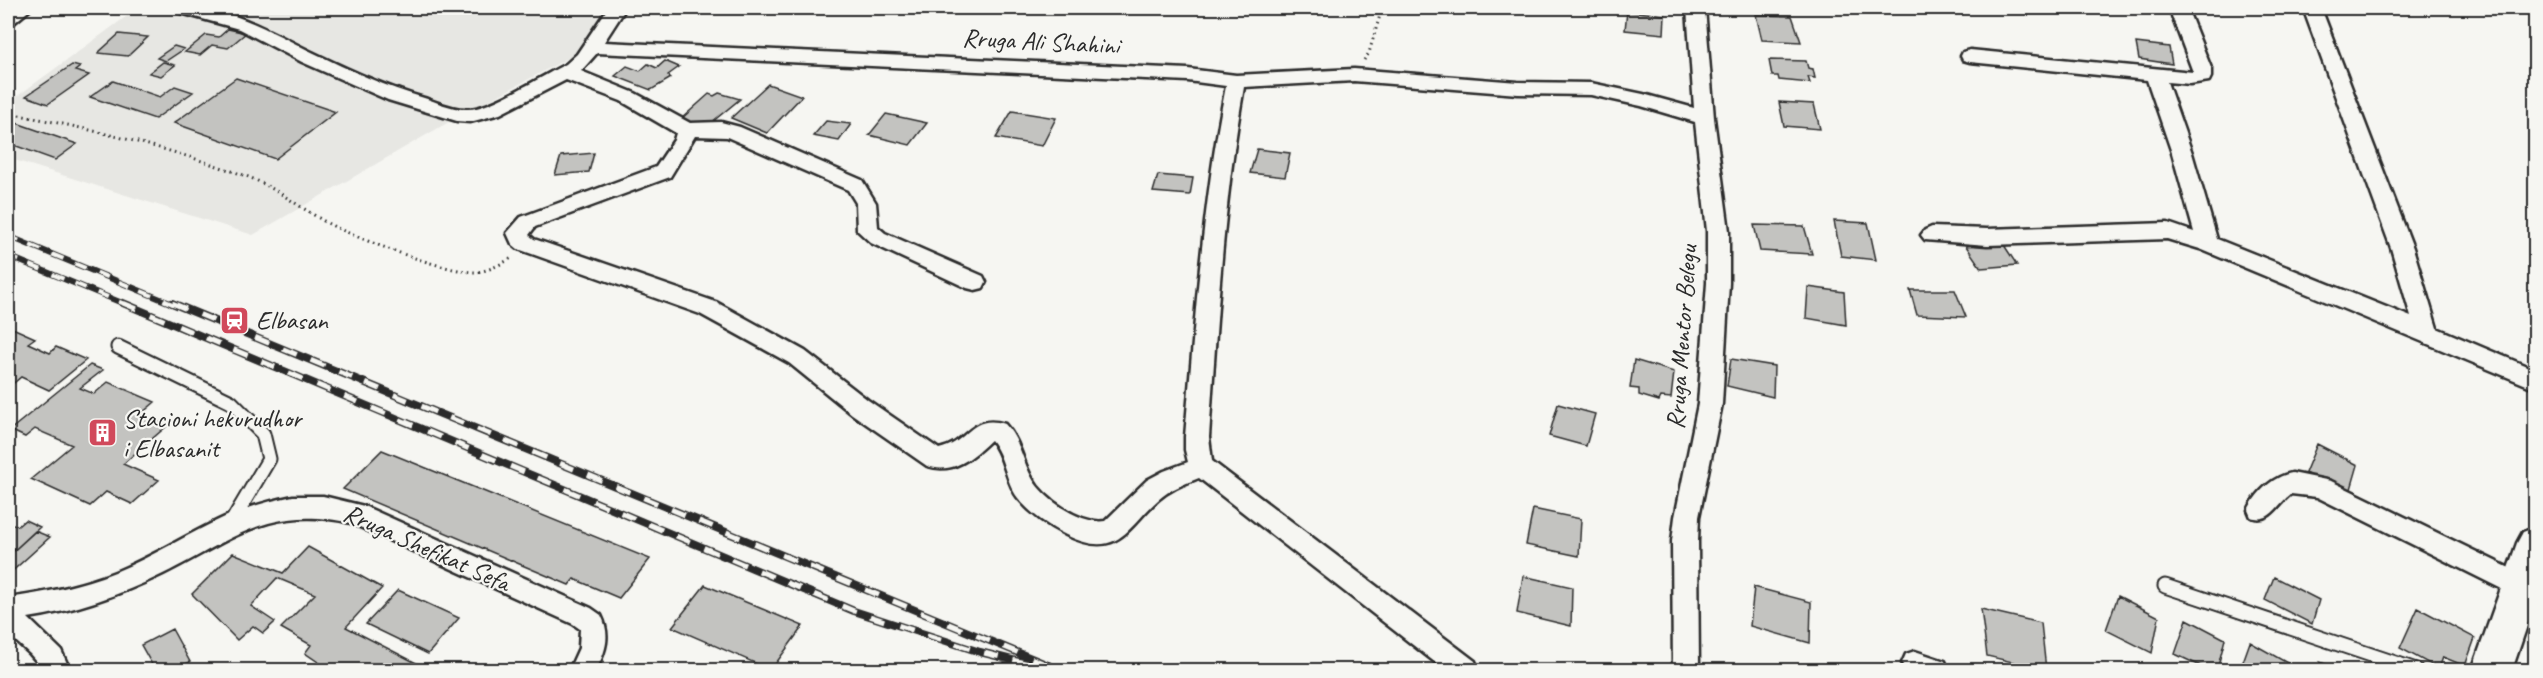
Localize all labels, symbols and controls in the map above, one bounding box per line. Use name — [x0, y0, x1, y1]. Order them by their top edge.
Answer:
street label: Rruga Ali Shahini — [962, 21, 1123, 62]
street label: Rruga Mentor Belegu — [1659, 242, 1704, 430]
station icon: Elbasan — [219, 304, 251, 336]
place label: Elbasan — [256, 304, 329, 337]
place label: Stacioni hekurudhor i Elbasanit — [123, 402, 304, 465]
building icon: Stacioni hekurudhor i Elbasanit — [86, 417, 118, 449]
street label: Rruga Shefikat Sefa — [339, 496, 517, 600]

